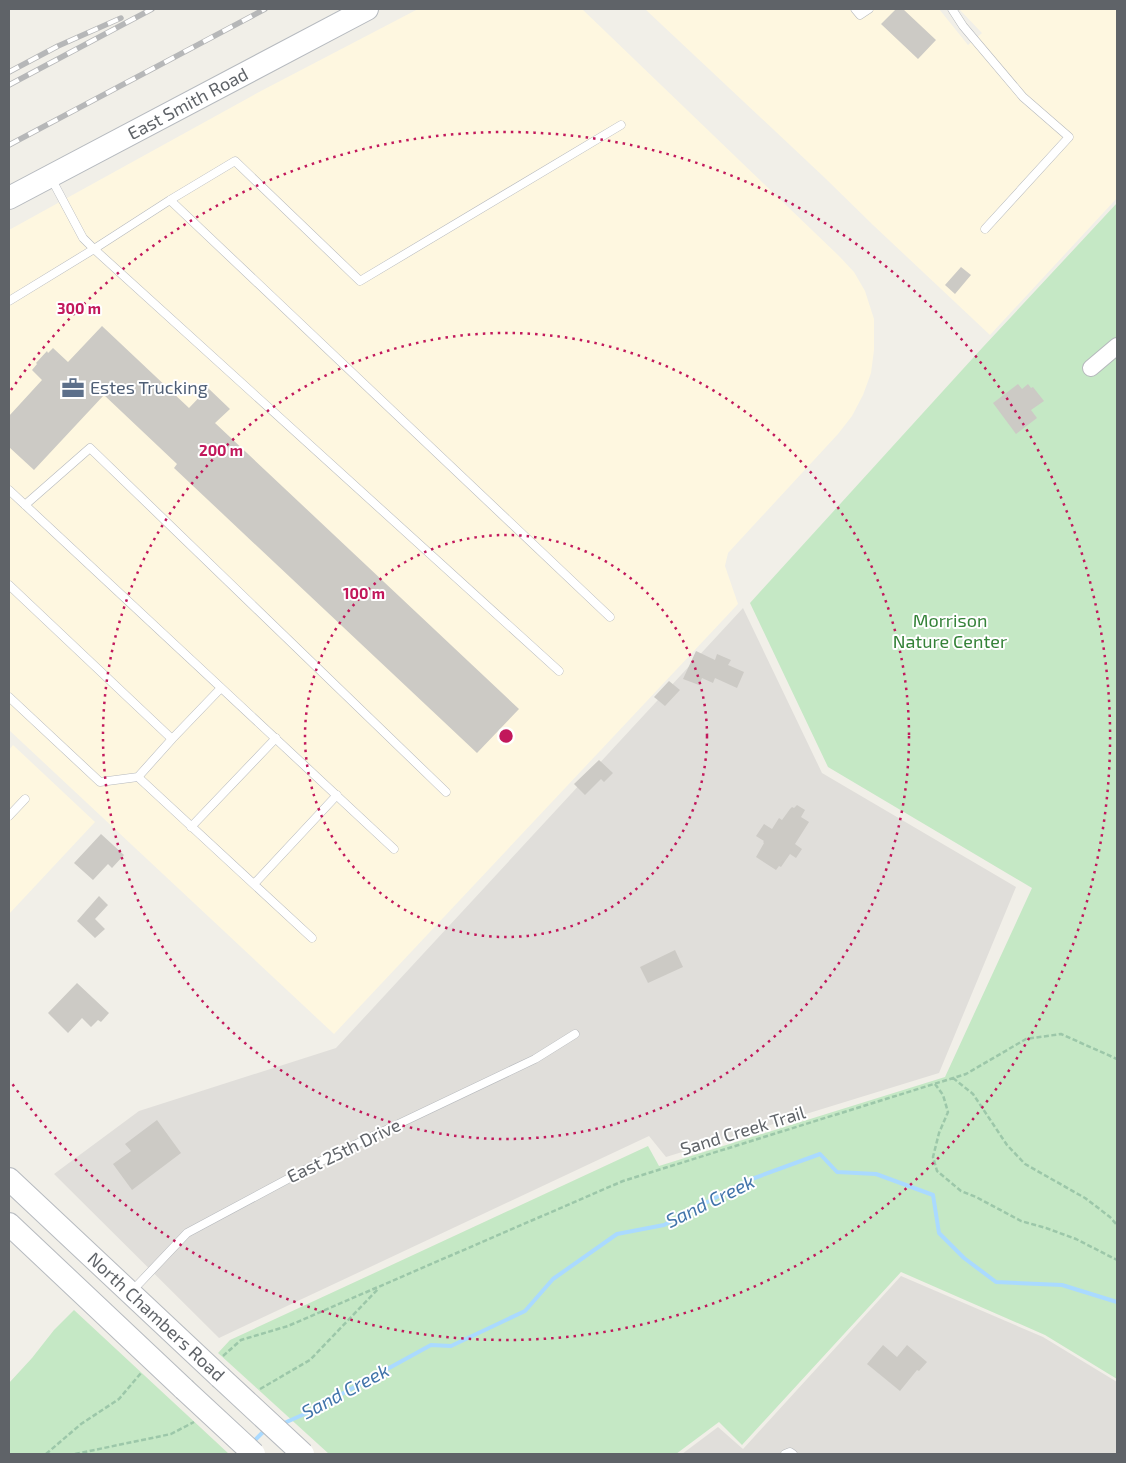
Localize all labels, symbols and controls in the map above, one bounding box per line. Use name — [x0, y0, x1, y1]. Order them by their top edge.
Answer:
street label: East Smith Road — [124, 62, 251, 144]
text: 300 m — [57, 299, 101, 317]
office icon: Estes Trucking — [60, 375, 86, 401]
place label: Estes Trucking — [90, 376, 208, 398]
text: 200 m — [199, 441, 243, 459]
text: 100 m — [343, 584, 385, 602]
park label: Morrison Nature Center — [893, 609, 1007, 652]
centre of rings — [497, 727, 515, 745]
street label: Sand Creek Trail — [678, 1100, 809, 1160]
street label: East 25th Drive — [283, 1113, 404, 1187]
water label: Sand Creek — [662, 1169, 758, 1232]
street label: North Chambers Road — [84, 1247, 230, 1386]
water label: Sand Creek — [297, 1358, 393, 1423]

